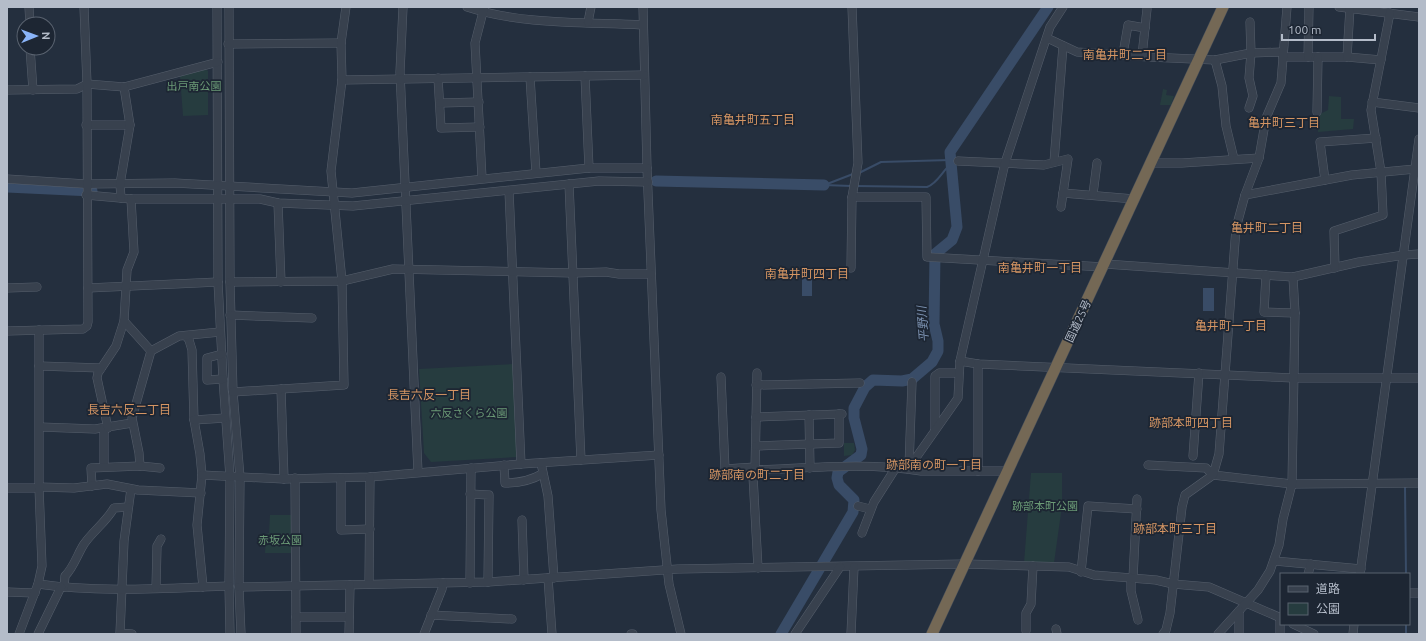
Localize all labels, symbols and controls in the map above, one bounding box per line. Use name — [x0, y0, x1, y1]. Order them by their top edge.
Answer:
north arrow — [16, 16, 56, 56]
scale bar — [1282, 16, 1375, 42]
text: 100 m — [1288, 23, 1321, 36]
text: N — [40, 32, 52, 40]
district label: 南亀井町二丁目 — [1083, 48, 1167, 61]
park label: 出戸南公園 — [167, 80, 222, 92]
district label: 南亀井町五丁目 — [711, 113, 795, 126]
district label: 亀井町三丁目 — [1248, 116, 1320, 129]
district label: 亀井町二丁目 — [1231, 221, 1303, 234]
district label: 南亀井町一丁目 — [998, 261, 1082, 274]
district label: 南亀井町四丁目 — [765, 267, 849, 280]
street label: 国道25号 — [1063, 298, 1093, 344]
water label: 平野川 — [915, 304, 930, 342]
district label: 亀井町一丁目 — [1195, 319, 1267, 332]
district label: 長吉六反一丁目 — [387, 388, 471, 401]
district label: 長吉六反二丁目 — [87, 403, 171, 416]
park label: 六反さくら公園 — [431, 407, 508, 419]
district label: 跡部本町四丁目 — [1149, 416, 1233, 429]
district label: 跡部南の町一丁目 — [886, 458, 982, 471]
district label: 跡部南の町二丁目 — [709, 468, 805, 481]
park label: 跡部本町公園 — [1012, 500, 1078, 512]
district label: 跡部本町三丁目 — [1133, 522, 1217, 535]
park label: 赤坂公園 — [258, 534, 302, 546]
legend — [1280, 573, 1410, 625]
text: 道路 — [1316, 582, 1340, 595]
text: 公園 — [1316, 602, 1340, 615]

